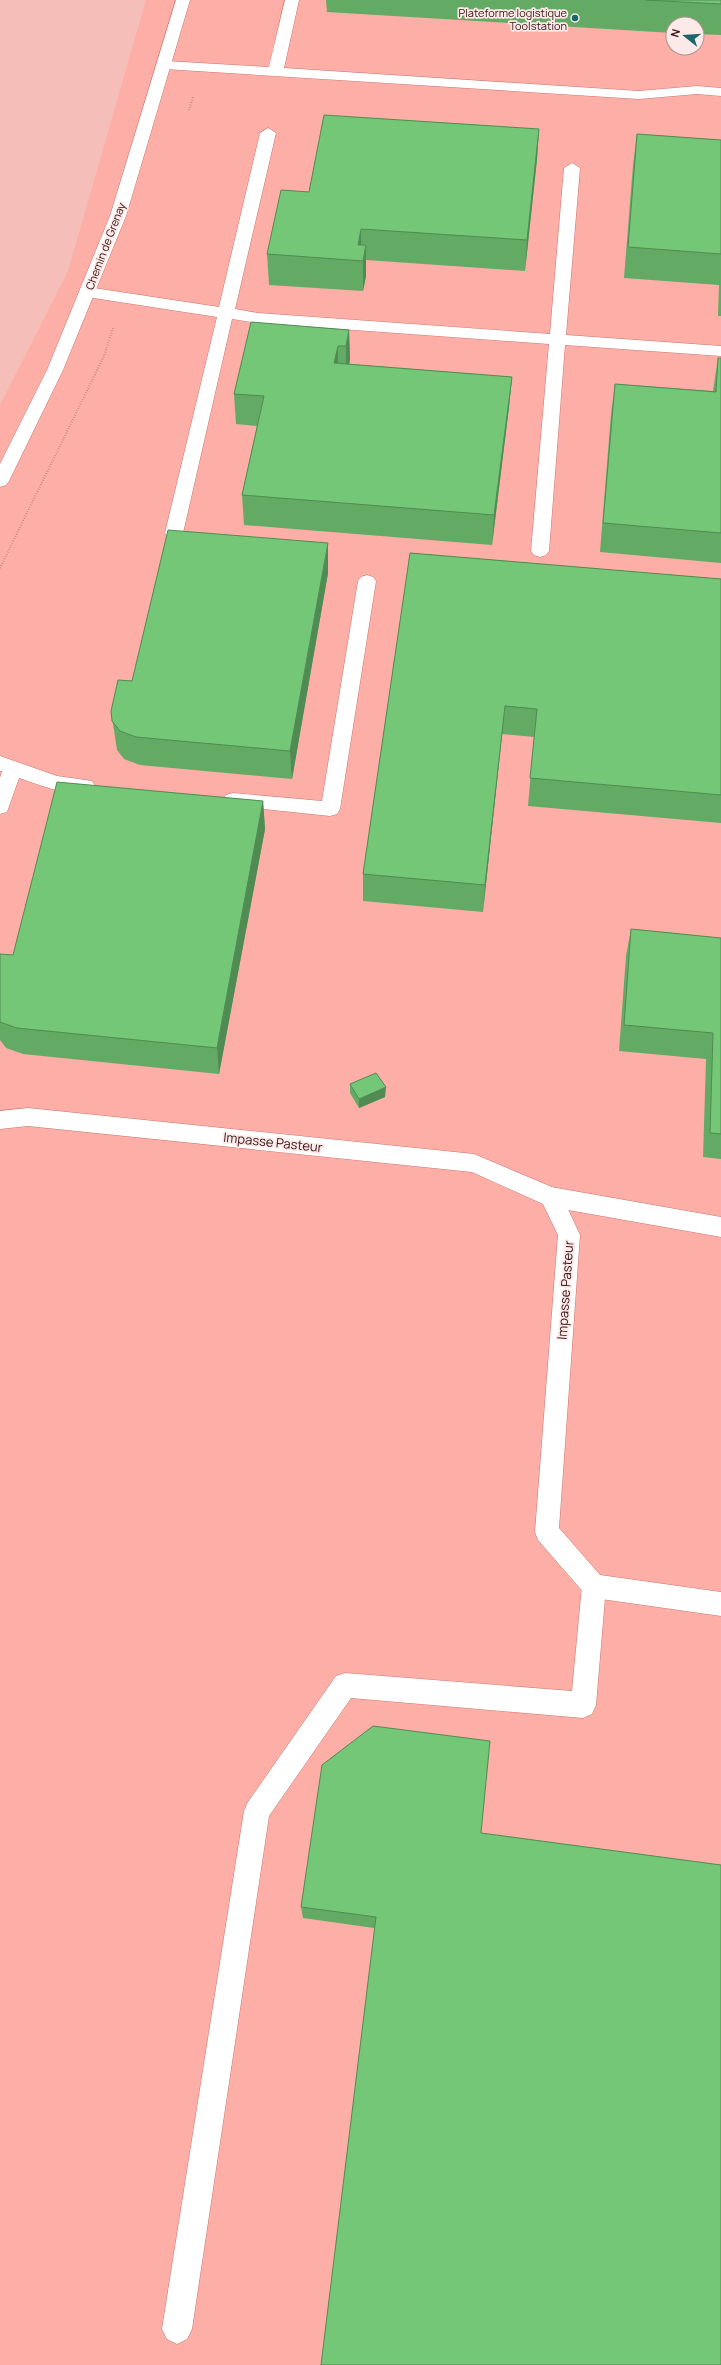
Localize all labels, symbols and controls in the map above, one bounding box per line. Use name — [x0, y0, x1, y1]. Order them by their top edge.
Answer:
place label: Plateforme logistique Toolstation — [459, 5, 568, 33]
marker: Plateforme logistique Toolstation — [570, 13, 580, 23]
north arrow — [665, 16, 705, 56]
text: N — [667, 27, 683, 39]
street label: Chemin de Grenay — [81, 200, 129, 292]
street label: Impasse Pasteur — [223, 1128, 324, 1156]
street label: Impasse Pasteur — [553, 1239, 577, 1340]

